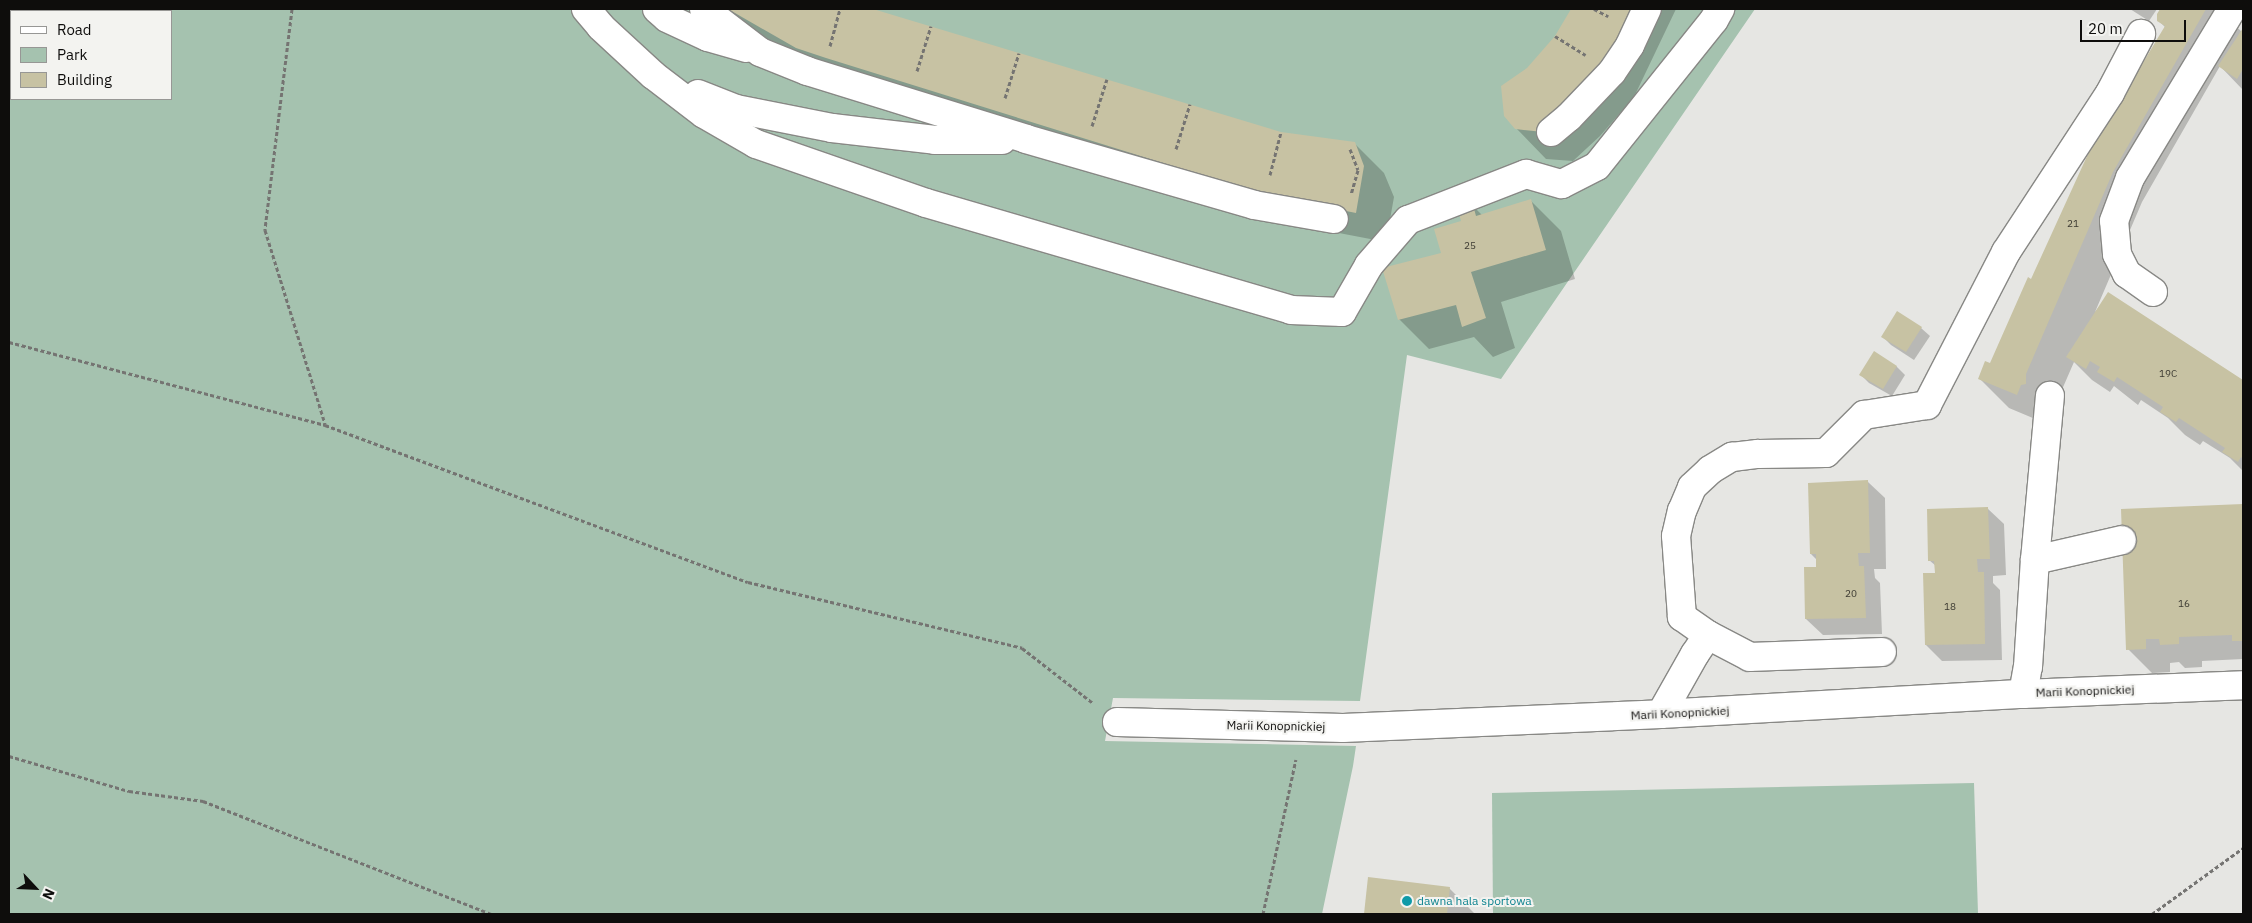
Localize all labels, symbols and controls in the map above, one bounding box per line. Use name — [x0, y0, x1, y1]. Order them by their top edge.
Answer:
legend — [10, 10, 172, 100]
scale bar — [2082, 10, 2188, 42]
text: 20 m — [2088, 19, 2123, 38]
text: Road — [57, 20, 92, 39]
text: Park — [57, 45, 87, 64]
text: Building — [57, 70, 112, 89]
house number: 21 — [2067, 218, 2079, 230]
house number: 25 — [1464, 240, 1476, 252]
house number: 19C — [2159, 368, 2177, 380]
house number: 20 — [1845, 588, 1857, 600]
house number: 16 — [2178, 598, 2190, 610]
house number: 18 — [1944, 601, 1956, 613]
street label: Marii Konopnickiej — [2035, 682, 2135, 700]
street label: Marii Konopnickiej — [1630, 703, 1730, 723]
street label: Marii Konopnickiej — [1227, 718, 1325, 734]
north arrow — [10, 863, 60, 913]
text: N — [38, 886, 59, 903]
place label: dawna hala sportowa — [1417, 894, 1532, 908]
marker: dawna hala sportowa — [1401, 895, 1413, 907]

